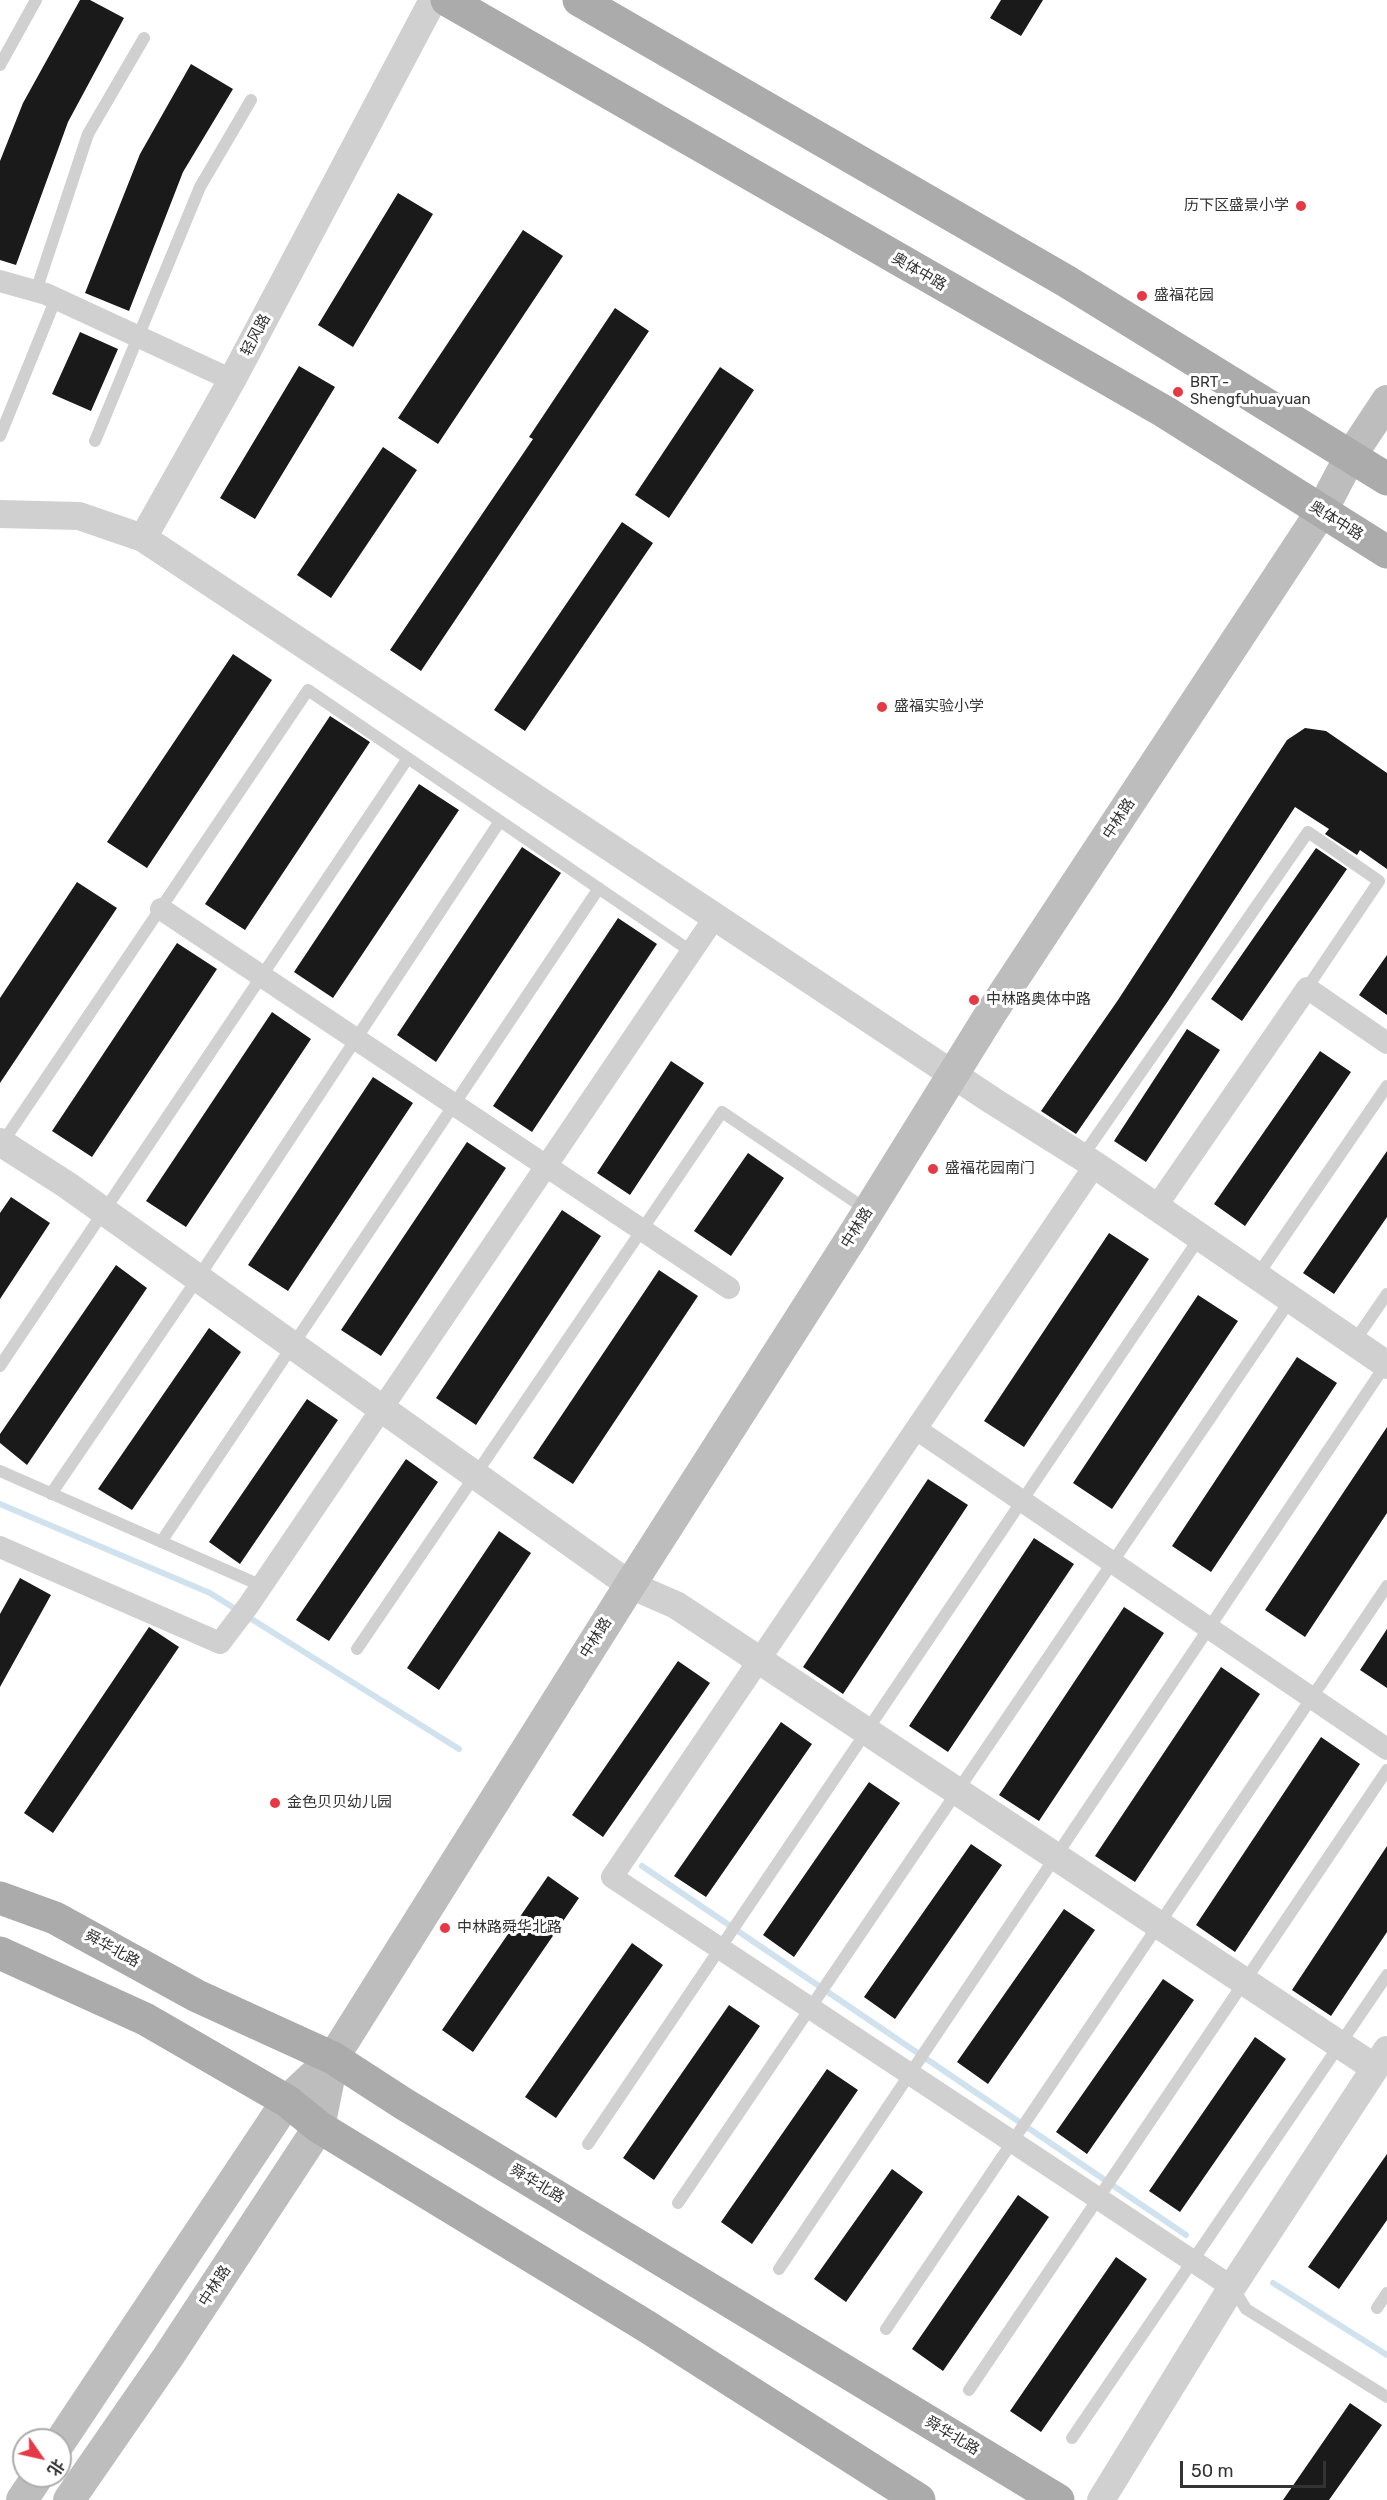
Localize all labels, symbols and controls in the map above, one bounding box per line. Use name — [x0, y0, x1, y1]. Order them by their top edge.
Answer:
place label: 历下区盛景小学 — [1184, 197, 1289, 215]
marker: 历下区盛景小学 — [1294, 199, 1308, 213]
street label: 奥体中路 — [889, 249, 949, 295]
place label: 盛福花园 — [1154, 287, 1214, 305]
marker: 盛福花园 — [1135, 289, 1149, 303]
street label: 轻风路 — [237, 311, 275, 359]
place label: BRT - Shengfuhuayuan — [1190, 374, 1311, 409]
marker: BRT - Shengfuhuayuan — [1171, 385, 1185, 399]
street label: 奥体中路 — [1306, 497, 1366, 545]
place label: 盛福实验小学 — [894, 698, 984, 716]
marker: 盛福实验小学 — [875, 700, 889, 714]
street label: 中林路 — [1099, 795, 1139, 843]
place label: 中林路奥体中路 — [986, 991, 1091, 1009]
marker: 中林路奥体中路 — [967, 993, 981, 1007]
place label: 盛福花园南门 — [945, 1160, 1035, 1178]
marker: 盛福花园南门 — [926, 1162, 940, 1176]
street label: 中林路 — [837, 1204, 877, 1252]
street label: 中林路 — [576, 1614, 616, 1662]
place label: 金色贝贝幼儿园 — [287, 1794, 392, 1812]
marker: 金色贝贝幼儿园 — [268, 1796, 282, 1810]
place label: 中林路舜华北路 — [457, 1919, 562, 1937]
marker: 中林路舜华北路 — [438, 1921, 452, 1935]
street label: 舜华北路 — [81, 1927, 143, 1971]
street label: 舜华北路 — [507, 2161, 567, 2207]
street label: 中林路 — [195, 2262, 235, 2310]
street label: 舜华北路 — [922, 2413, 982, 2459]
north arrow — [12, 2428, 72, 2488]
scale bar — [1183, 2449, 1328, 2487]
text: 北 — [43, 2455, 68, 2479]
text: 50 m — [1191, 2460, 1234, 2482]

